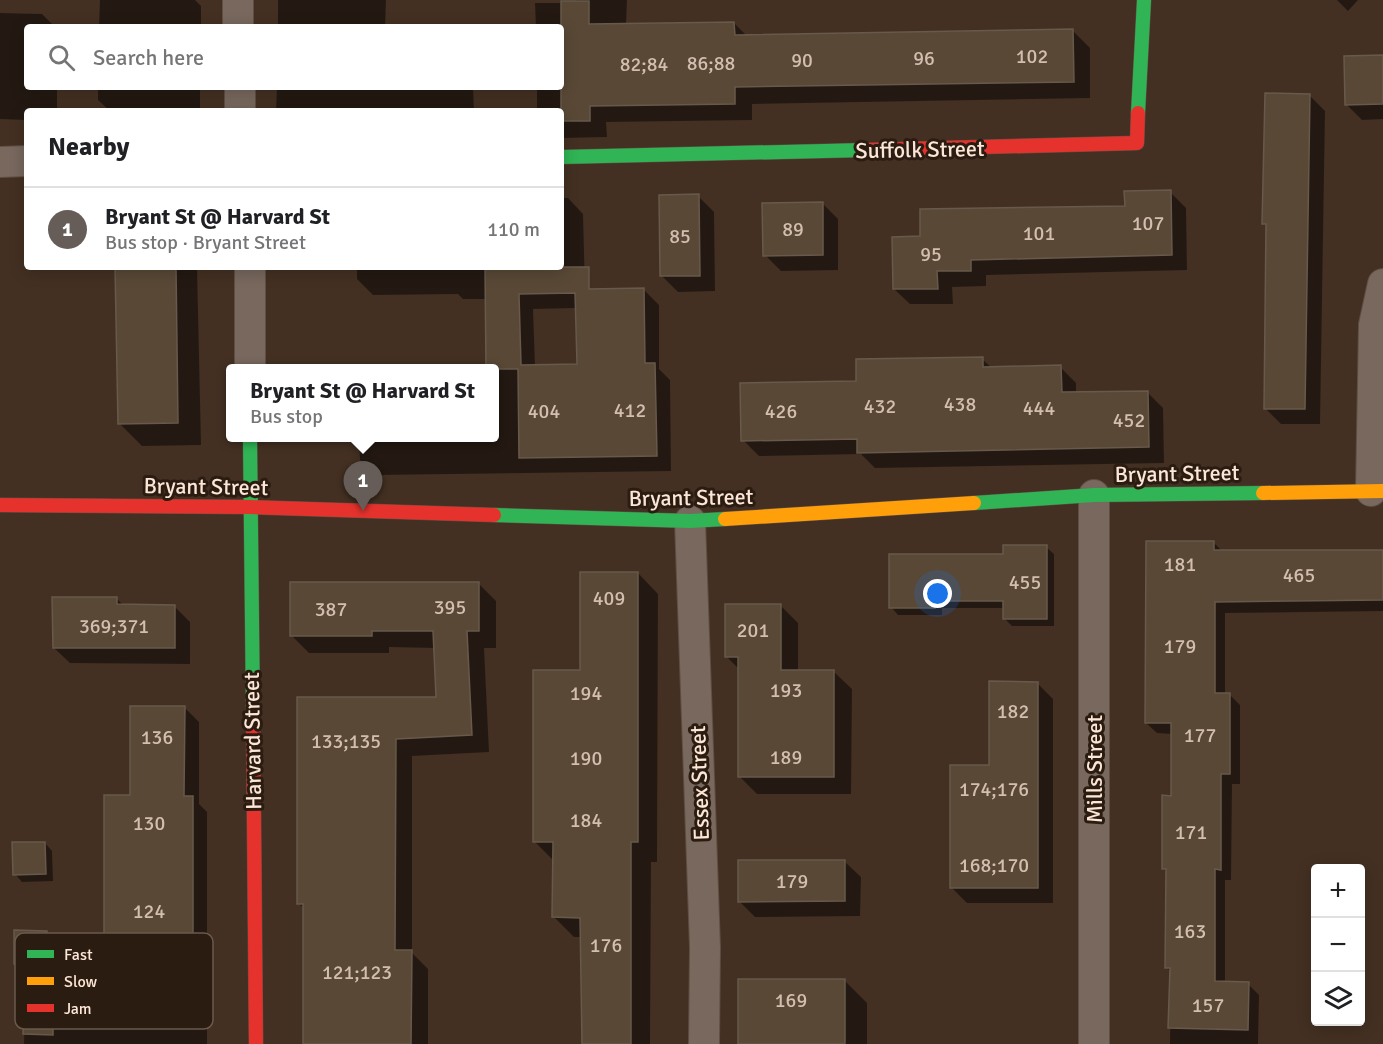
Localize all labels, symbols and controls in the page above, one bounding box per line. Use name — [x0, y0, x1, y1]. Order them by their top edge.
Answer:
search box — [24, 24, 564, 90]
icon: search — [45, 41, 78, 74]
text: Search here — [93, 44, 204, 71]
house number: 102 — [1016, 44, 1048, 69]
house number: 96 — [913, 46, 935, 71]
house number: 90 — [791, 48, 813, 73]
house number: 86;88 — [687, 51, 735, 76]
house number: 82;84 — [620, 52, 669, 77]
text: Nearby — [48, 131, 129, 163]
street label: Suffolk Street — [855, 135, 985, 164]
text: Bryant St @ Harvard St — [105, 203, 330, 230]
house number: 107 — [1132, 211, 1164, 236]
text: 1 — [62, 217, 73, 242]
text: 110 m — [487, 217, 540, 242]
house number: 89 — [782, 217, 804, 242]
house number: 101 — [1023, 221, 1055, 246]
house number: 85 — [669, 224, 691, 249]
text: Bus stop · Bryant Street — [105, 230, 306, 255]
house number: 95 — [920, 242, 942, 267]
popup — [226, 364, 499, 442]
text: Bryant St @ Harvard St — [250, 377, 475, 404]
house number: 438 — [944, 392, 976, 417]
house number: 432 — [864, 394, 896, 419]
house number: 444 — [1023, 396, 1055, 421]
house number: 412 — [614, 398, 646, 423]
house number: 404 — [528, 399, 560, 424]
house number: 426 — [765, 399, 797, 424]
text: Bus stop — [250, 404, 323, 429]
house number: 452 — [1113, 408, 1145, 433]
street label: Bryant Street — [1114, 459, 1240, 488]
pin: 1 — [344, 462, 382, 511]
street label: Bryant Street — [143, 472, 269, 501]
street label: Bryant Street — [628, 483, 754, 512]
house number: 181 — [1164, 552, 1196, 577]
house number: 465 — [1283, 563, 1315, 588]
house number: 455 — [1009, 570, 1041, 595]
your location — [923, 579, 952, 608]
house number: 409 — [593, 586, 625, 611]
house number: 395 — [434, 595, 466, 620]
house number: 387 — [315, 597, 347, 622]
house number: 369;371 — [79, 614, 149, 639]
house number: 201 — [737, 618, 769, 643]
house number: 179 — [1164, 634, 1196, 659]
street label: Harvard Street — [238, 672, 267, 810]
house number: 193 — [770, 678, 802, 703]
house number: 194 — [570, 681, 602, 706]
house number: 182 — [997, 699, 1029, 724]
street label: Mills Street — [1081, 715, 1108, 823]
house number: 177 — [1184, 723, 1216, 748]
house number: 136 — [141, 725, 173, 750]
street label: Essex Street — [684, 725, 715, 841]
house number: 133;135 — [311, 729, 381, 754]
house number: 189 — [770, 745, 802, 770]
house number: 190 — [570, 746, 602, 771]
house number: 174;176 — [959, 777, 1029, 802]
house number: 184 — [570, 808, 602, 833]
house number: 130 — [133, 811, 165, 836]
house number: 171 — [1175, 820, 1207, 845]
house number: 168;170 — [959, 853, 1029, 878]
map controls — [1311, 864, 1365, 1026]
button: + — [1311, 864, 1365, 918]
house number: 179 — [776, 869, 808, 894]
house number: 124 — [133, 899, 165, 924]
button: − — [1311, 918, 1365, 972]
house number: 163 — [1174, 919, 1206, 944]
legend — [15, 933, 213, 1029]
house number: 176 — [590, 933, 622, 958]
text: Fast — [64, 945, 93, 965]
house number: 121;123 — [322, 960, 392, 985]
text: Slow — [64, 972, 98, 992]
button: layers — [1311, 972, 1365, 1026]
house number: 169 — [775, 988, 807, 1013]
house number: 157 — [1192, 993, 1224, 1018]
text: Jam — [64, 999, 92, 1019]

